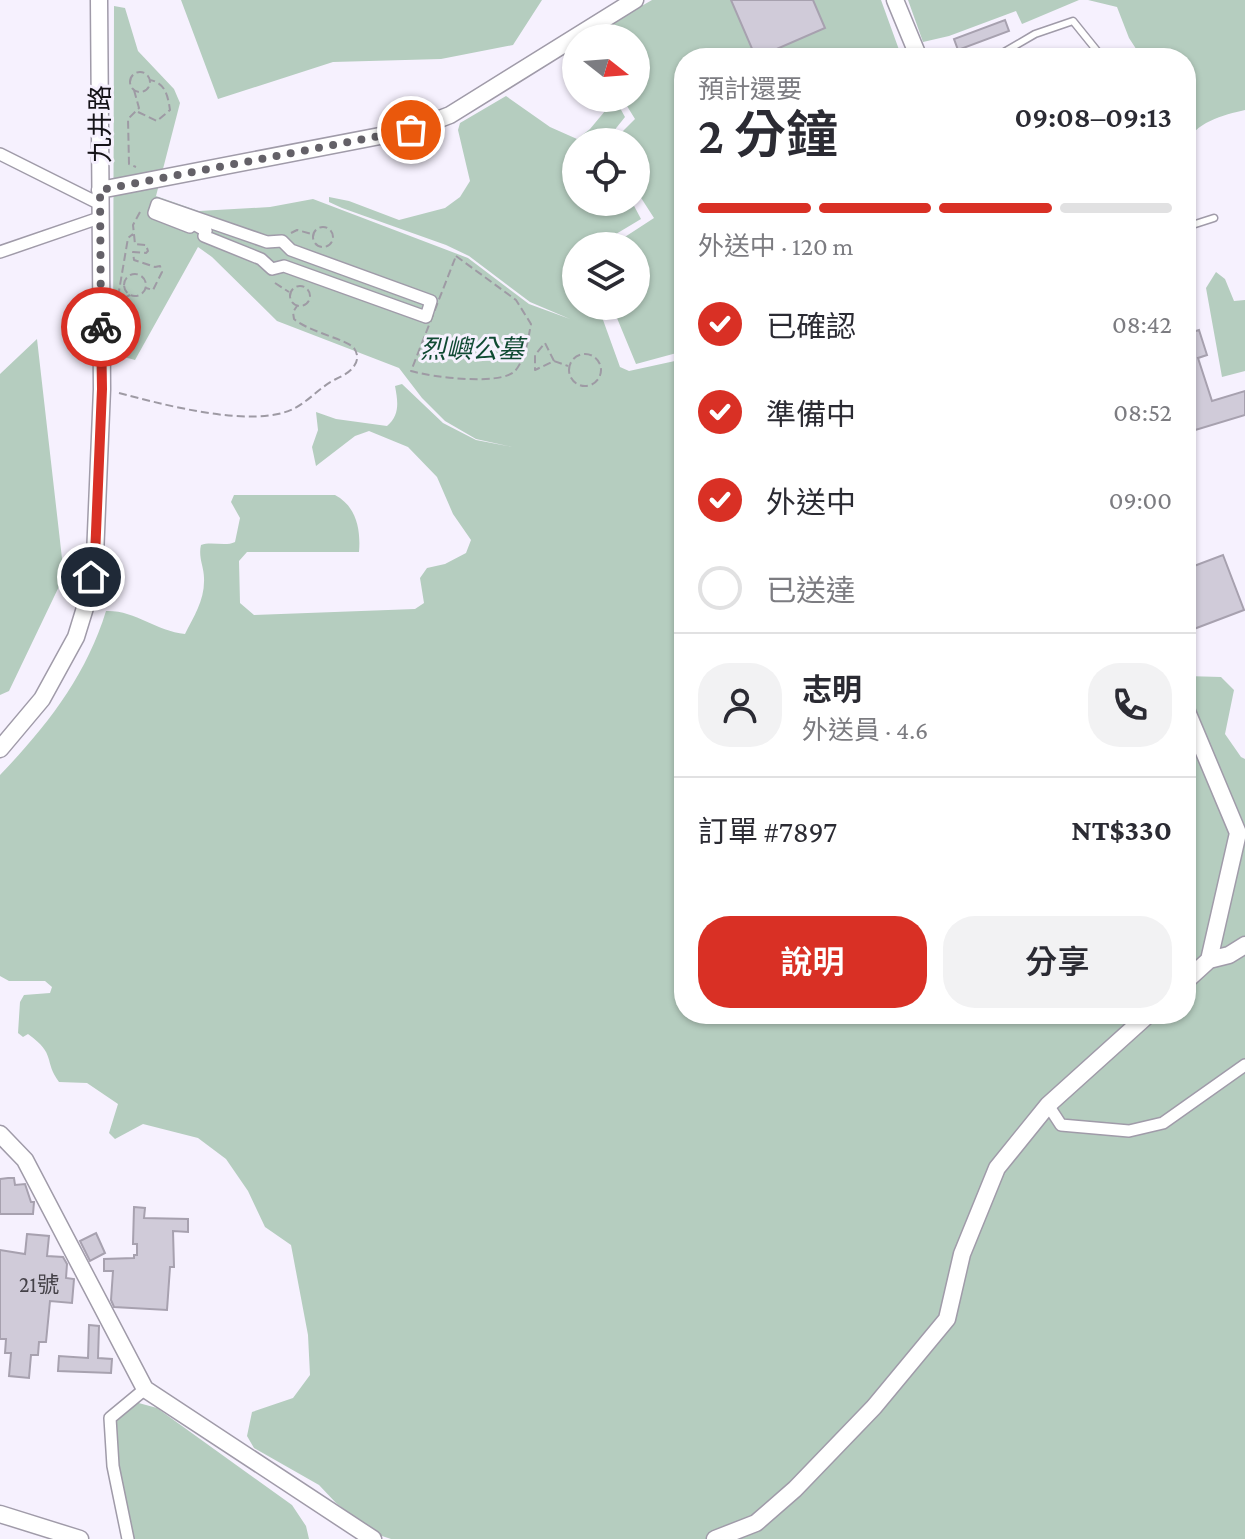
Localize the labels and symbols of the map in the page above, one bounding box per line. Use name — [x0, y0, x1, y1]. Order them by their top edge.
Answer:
north arrow — [562, 24, 650, 112]
street label: 九井路 — [86, 85, 115, 163]
pin — [377, 96, 445, 164]
courier — [61, 287, 141, 367]
park label: 烈嶼公墓 — [420, 335, 528, 364]
pin — [57, 543, 125, 611]
house number: 21號 — [19, 1272, 59, 1297]

